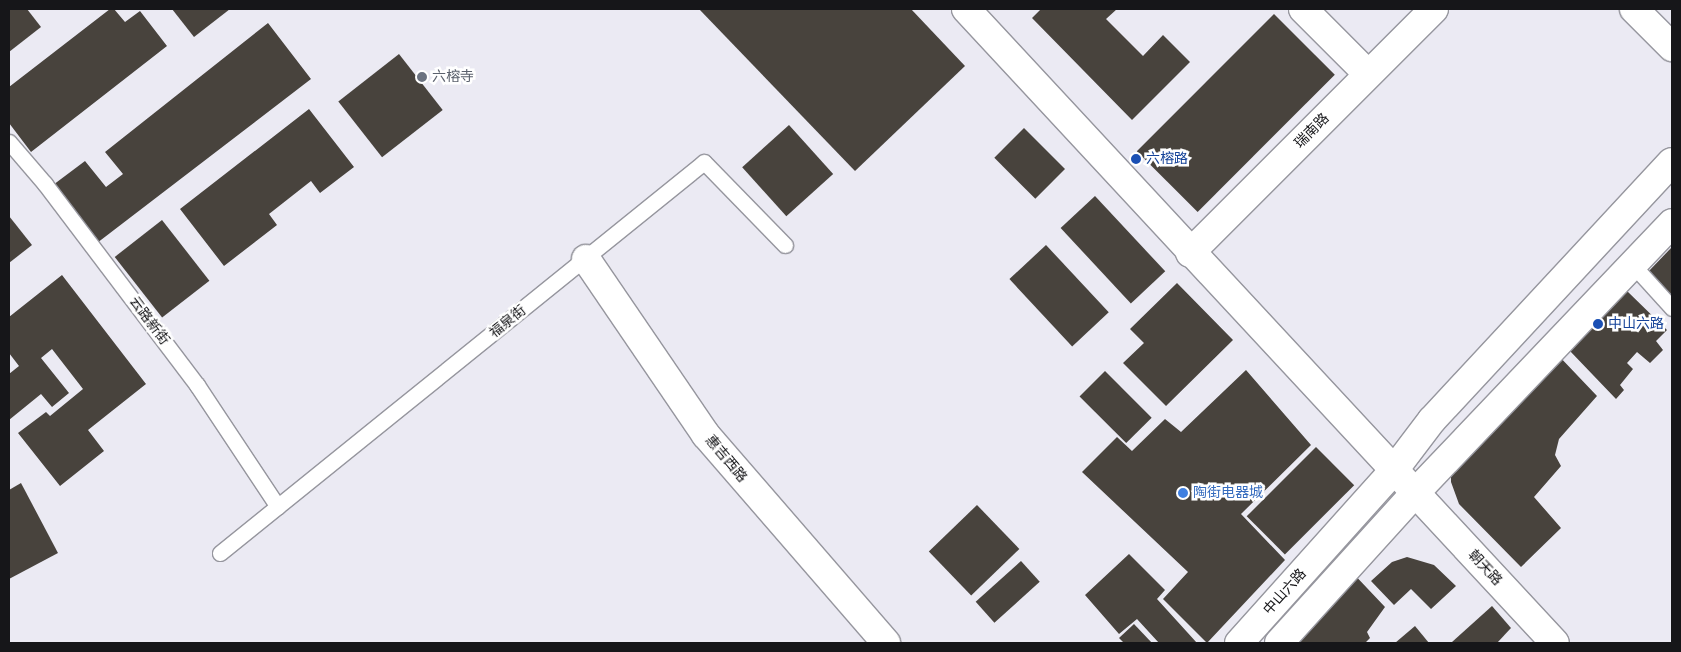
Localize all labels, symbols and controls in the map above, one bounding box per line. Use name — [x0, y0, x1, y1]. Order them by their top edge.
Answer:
place label: 六榕寺 — [432, 69, 474, 85]
marker: 六榕寺 — [416, 71, 428, 83]
street label: 瑞南路 — [1291, 110, 1333, 152]
place label: 六榕路 — [1146, 151, 1188, 167]
marker: 六榕路 — [1130, 153, 1142, 165]
street label: 云路新街 — [125, 294, 173, 348]
street label: 福泉街 — [486, 302, 530, 342]
place label: 中山六路 — [1608, 316, 1664, 332]
marker: 中山六路 — [1592, 318, 1604, 330]
street label: 惠吉西路 — [702, 432, 750, 486]
place label: 陶街电器城 — [1193, 485, 1263, 501]
marker: 陶街电器城 — [1177, 487, 1189, 499]
street label: 朝天路 — [1465, 547, 1505, 589]
street label: 中山六路 — [1260, 566, 1310, 618]

